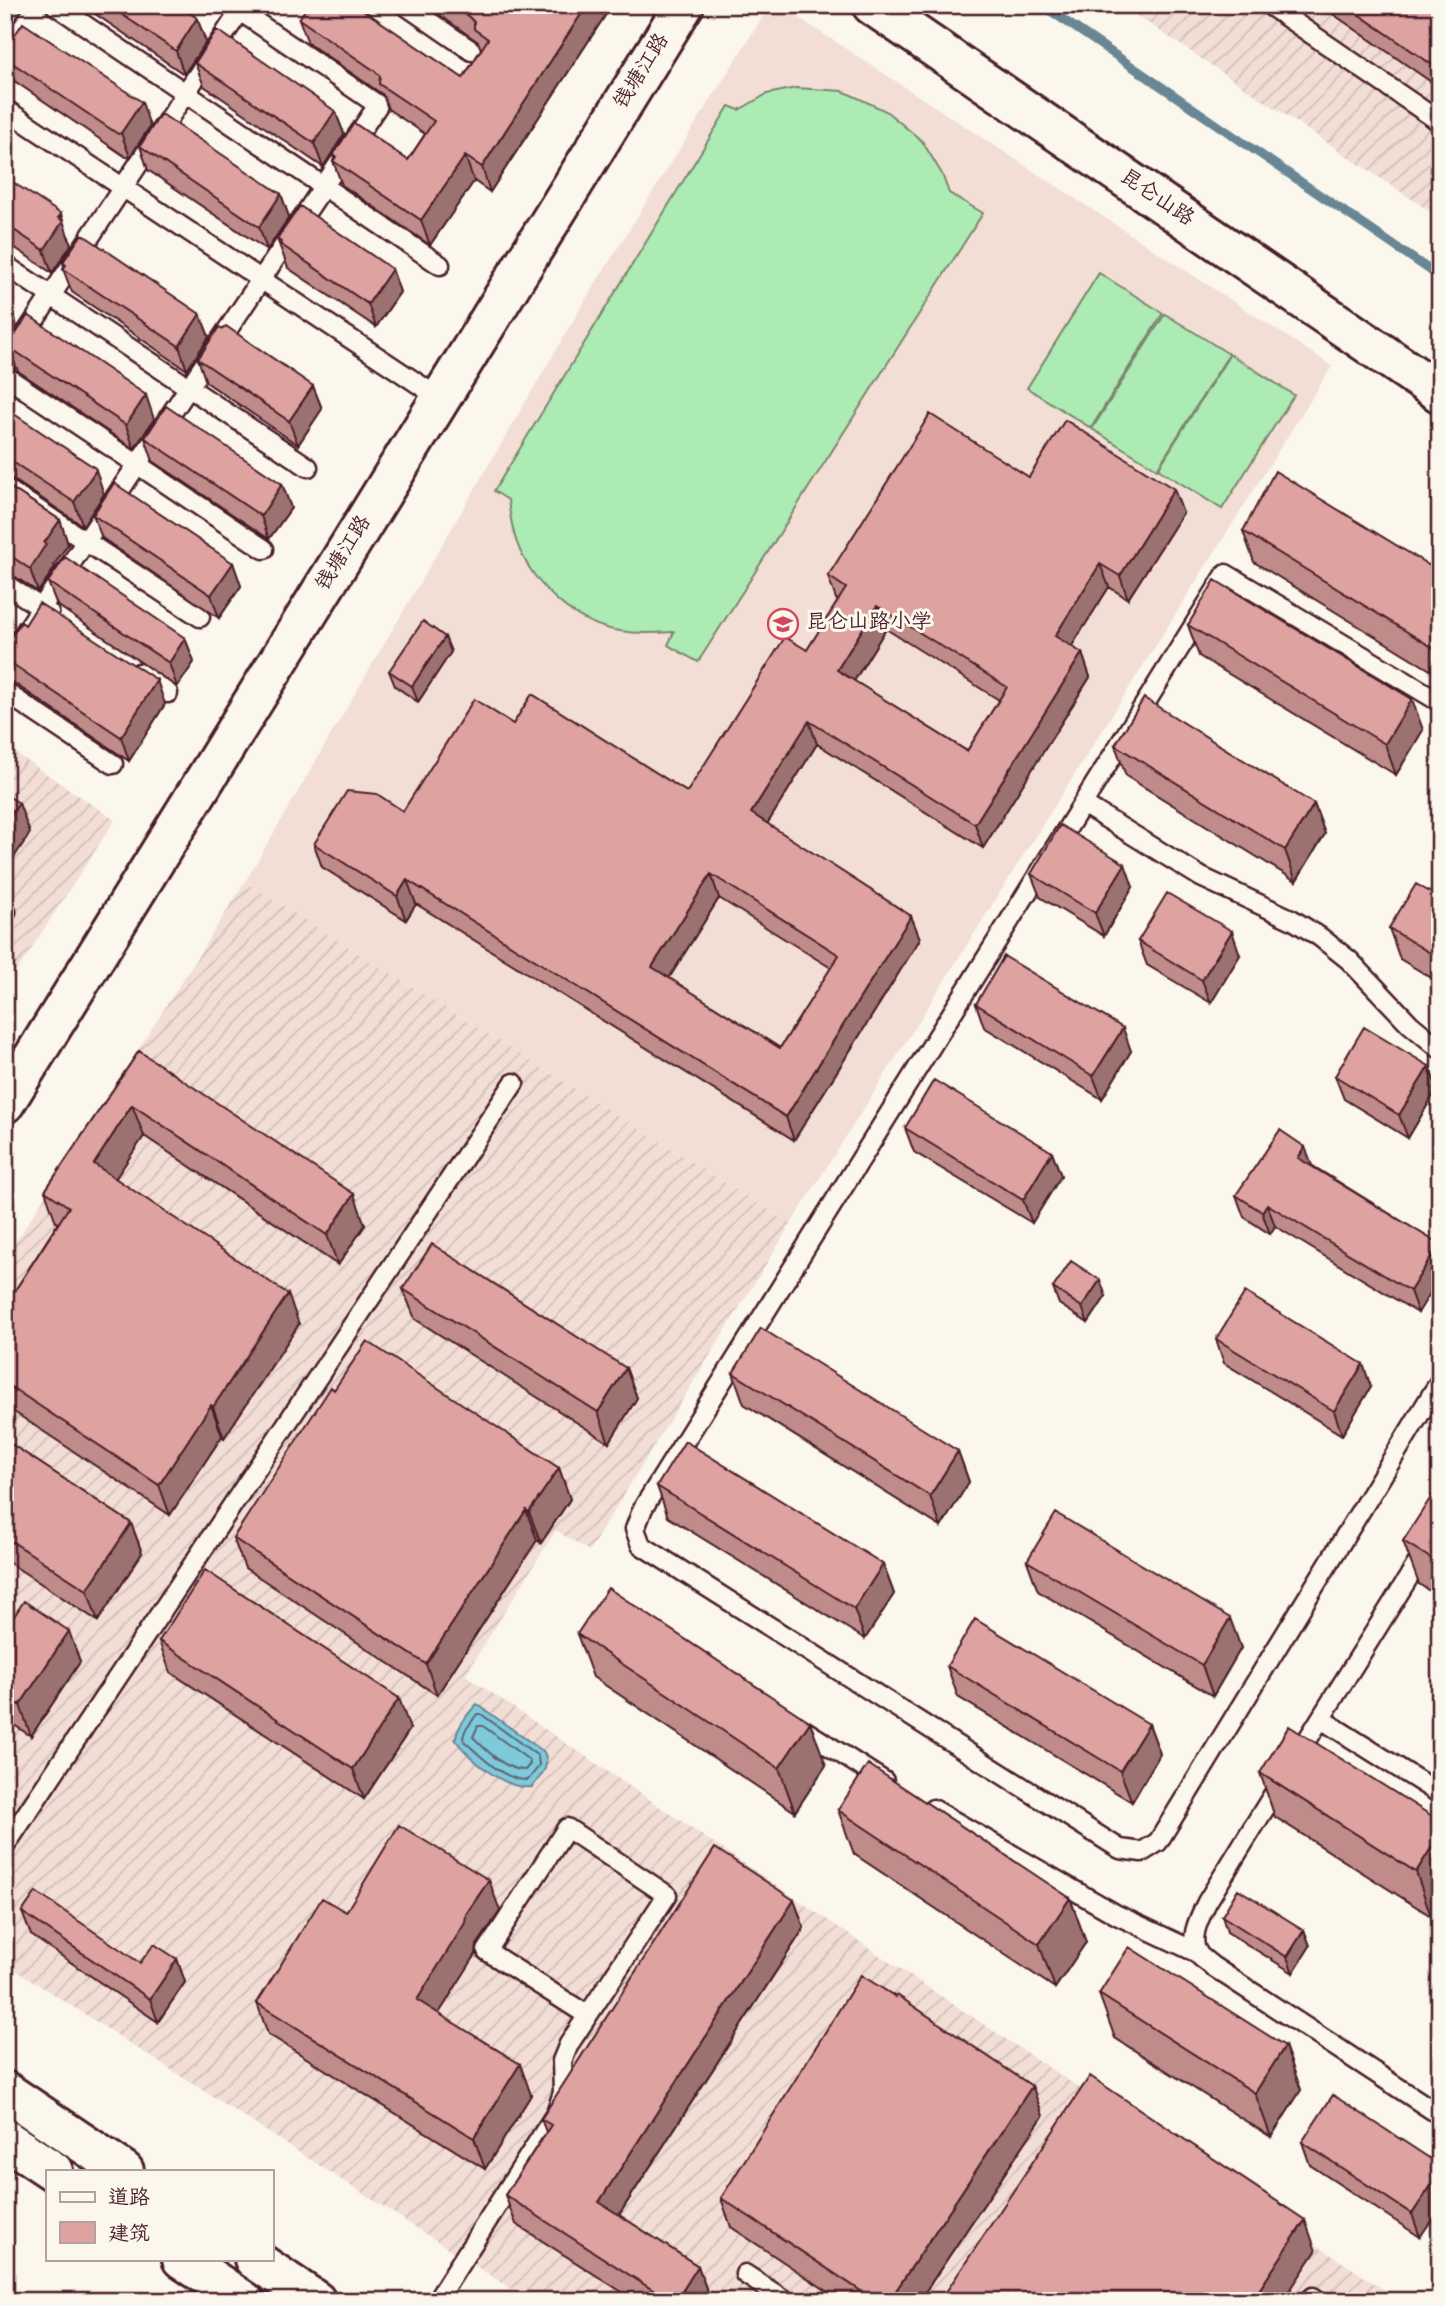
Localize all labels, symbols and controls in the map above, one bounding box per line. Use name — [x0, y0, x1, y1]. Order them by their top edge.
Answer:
street label: 钱塘江路 — [608, 28, 678, 116]
street label: 昆仑山路 — [1113, 163, 1199, 235]
street label: 钱塘江路 — [310, 510, 380, 598]
school or university icon: 昆仑山路小学 — [766, 607, 800, 641]
place label: 昆仑山路小学 — [806, 609, 932, 639]
legend — [46, 2170, 273, 2260]
text: 道路 — [108, 2185, 150, 2215]
text: 建筑 — [108, 2221, 150, 2251]

